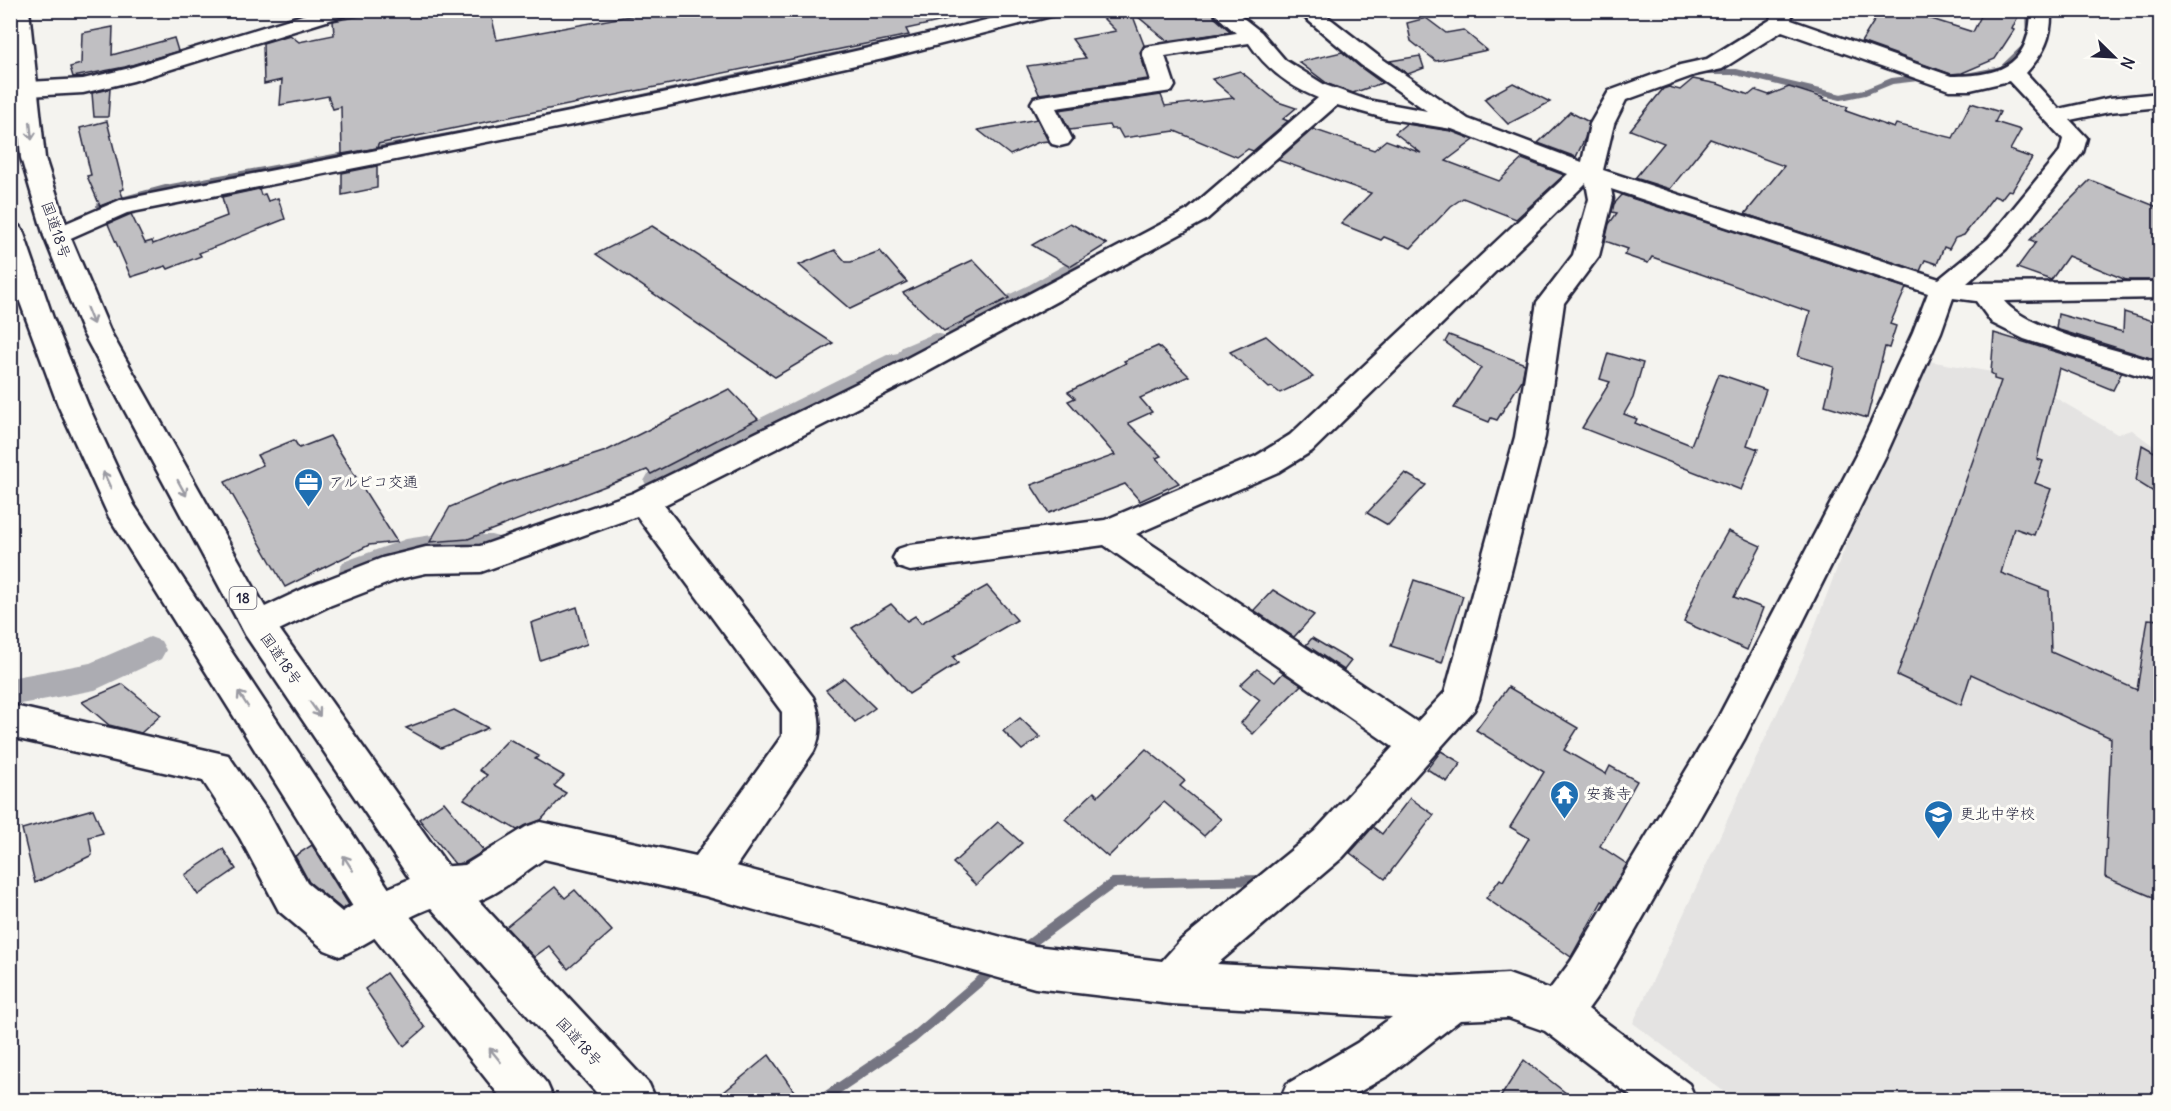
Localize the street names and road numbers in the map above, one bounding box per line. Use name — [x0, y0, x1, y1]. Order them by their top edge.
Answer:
street label: 国道18号 — [38, 199, 75, 261]
road number: 18 — [230, 587, 256, 609]
street label: 国道18号 — [257, 629, 306, 689]
street label: 国道18号 — [552, 1013, 606, 1070]

